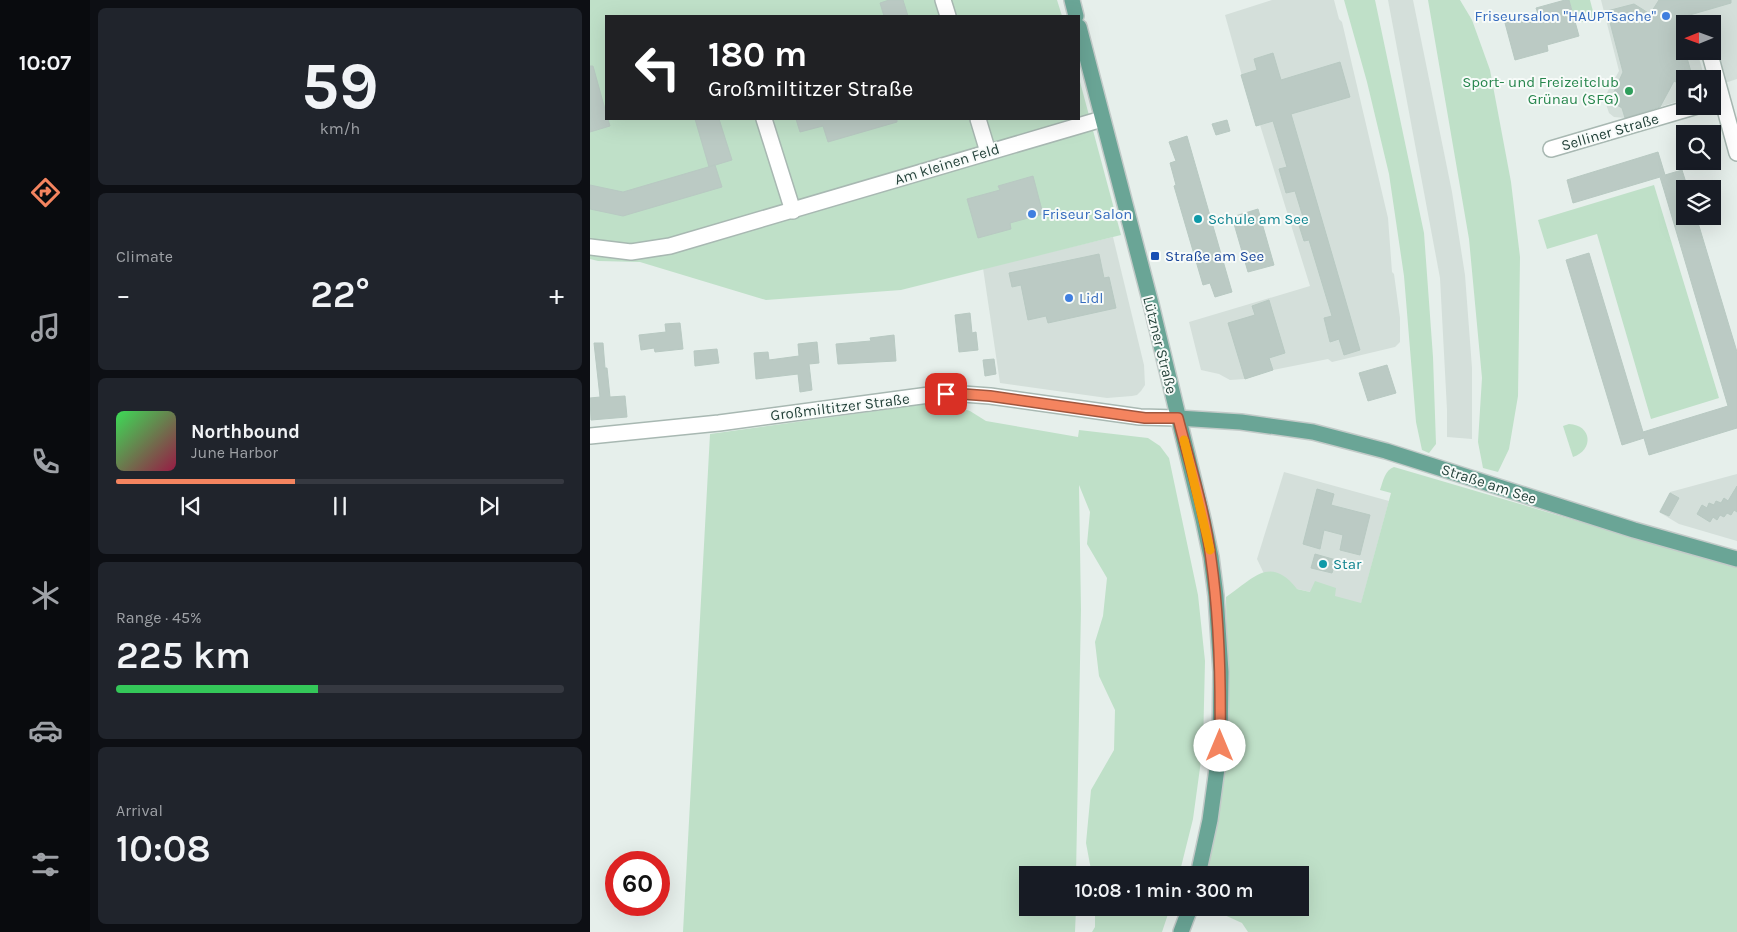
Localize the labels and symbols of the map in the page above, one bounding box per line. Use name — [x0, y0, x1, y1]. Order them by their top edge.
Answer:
place label: Friseursalon "HAUPTsache" — [1474, 7, 1656, 25]
marker: Friseursalon "HAUPTsache" — [1660, 10, 1672, 22]
north arrow — [1676, 15, 1721, 60]
place label: Sport- und Freizeitclub Grünau (SFG) — [1462, 73, 1619, 108]
marker: Sport- und Freizeitclub Grünau (SFG) — [1623, 85, 1635, 97]
street label: Selliner Straße — [1559, 109, 1661, 155]
street label: Am kleinen Feld — [892, 140, 1002, 188]
place label: Friseur Salon — [1042, 205, 1132, 223]
marker: Friseur Salon — [1026, 208, 1038, 220]
place label: Schule am See — [1208, 210, 1309, 228]
marker: Schule am See — [1192, 213, 1204, 225]
place label: Straße am See — [1165, 247, 1264, 265]
marker: Straße am See — [1149, 250, 1161, 262]
place label: Lidl — [1079, 289, 1104, 307]
marker: Lidl — [1063, 292, 1075, 304]
street label: Lützner Straße — [1139, 294, 1181, 396]
pin — [925, 373, 967, 415]
street label: Großmiltitzer Straße — [769, 390, 911, 424]
street label: Straße am See — [1439, 460, 1539, 508]
place label: Star — [1333, 555, 1362, 573]
marker: Star — [1317, 558, 1329, 570]
position arrow — [1193, 719, 1245, 771]
speed limit sign: 60 — [605, 851, 670, 916]

